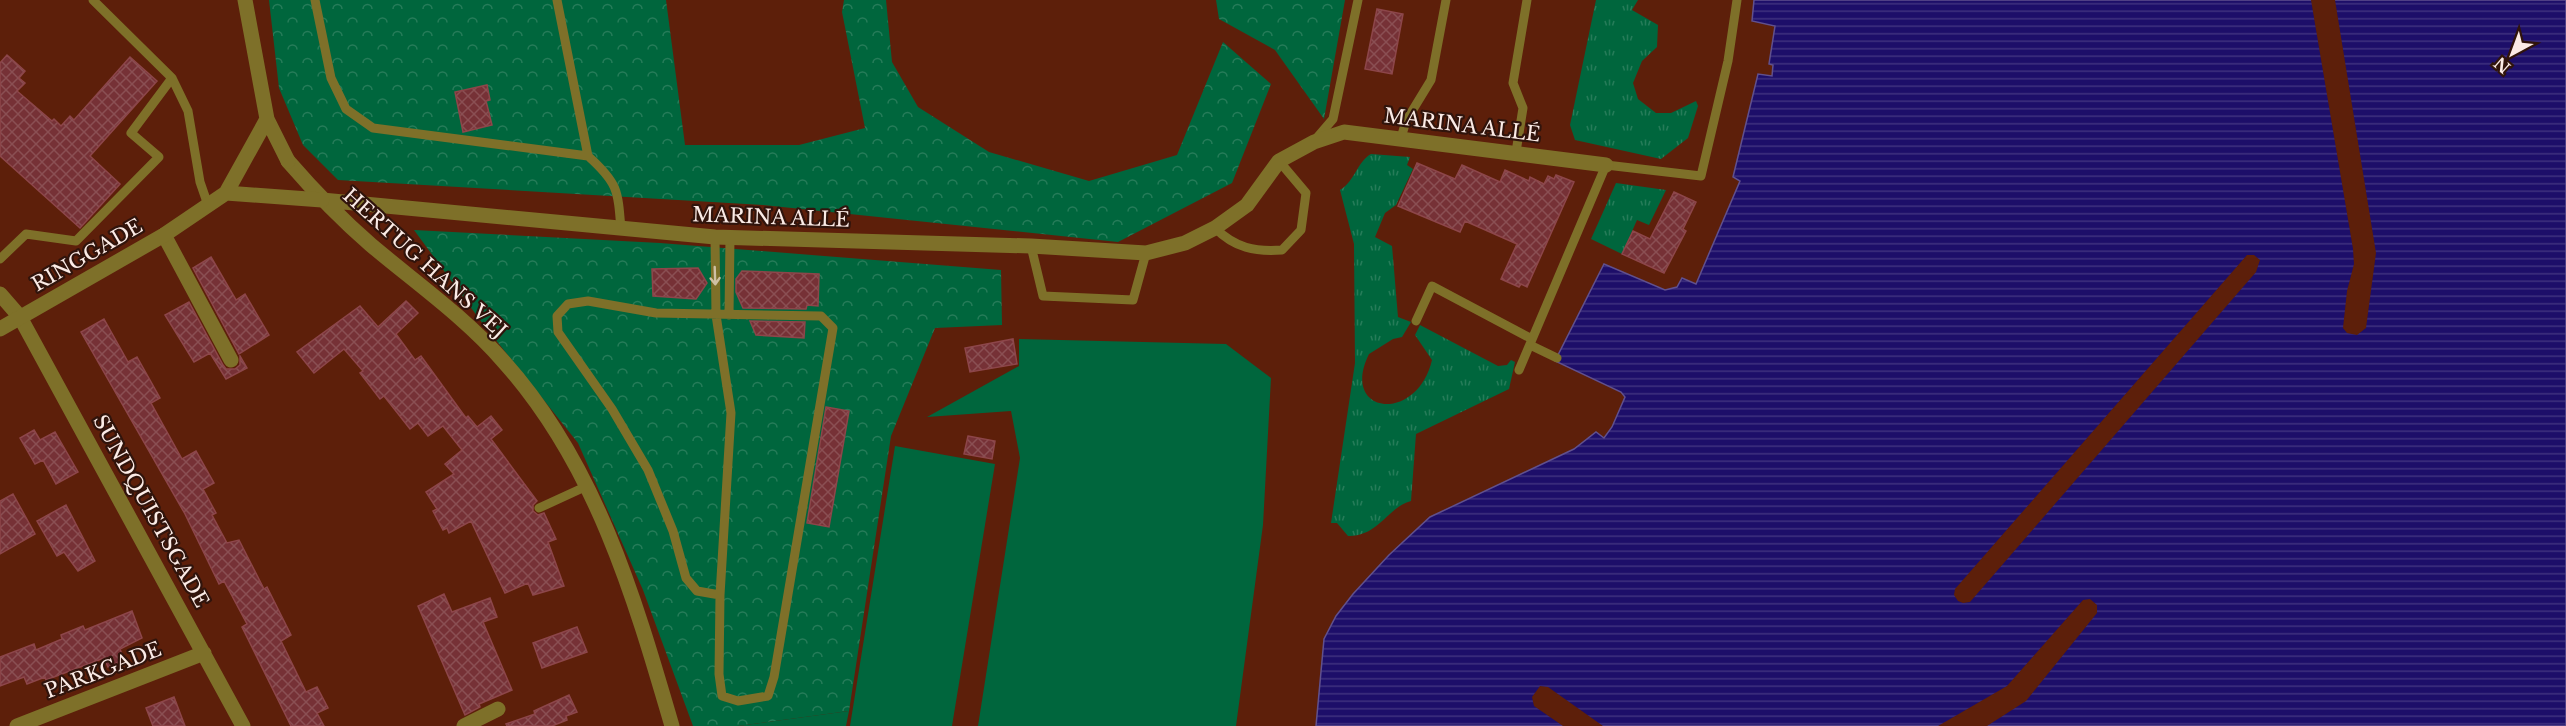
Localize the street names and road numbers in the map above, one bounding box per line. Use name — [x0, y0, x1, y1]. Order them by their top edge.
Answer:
street label: MARINA ALLÉ — [1382, 102, 1542, 147]
street label: HERTUG HANS VEJ — [338, 183, 512, 343]
street label: MARINA ALLÉ — [692, 201, 850, 232]
street label: RINGGADE — [27, 214, 147, 296]
street label: SUNDQUISTSGADE — [88, 411, 214, 611]
street label: PARKGADE — [41, 637, 165, 703]

